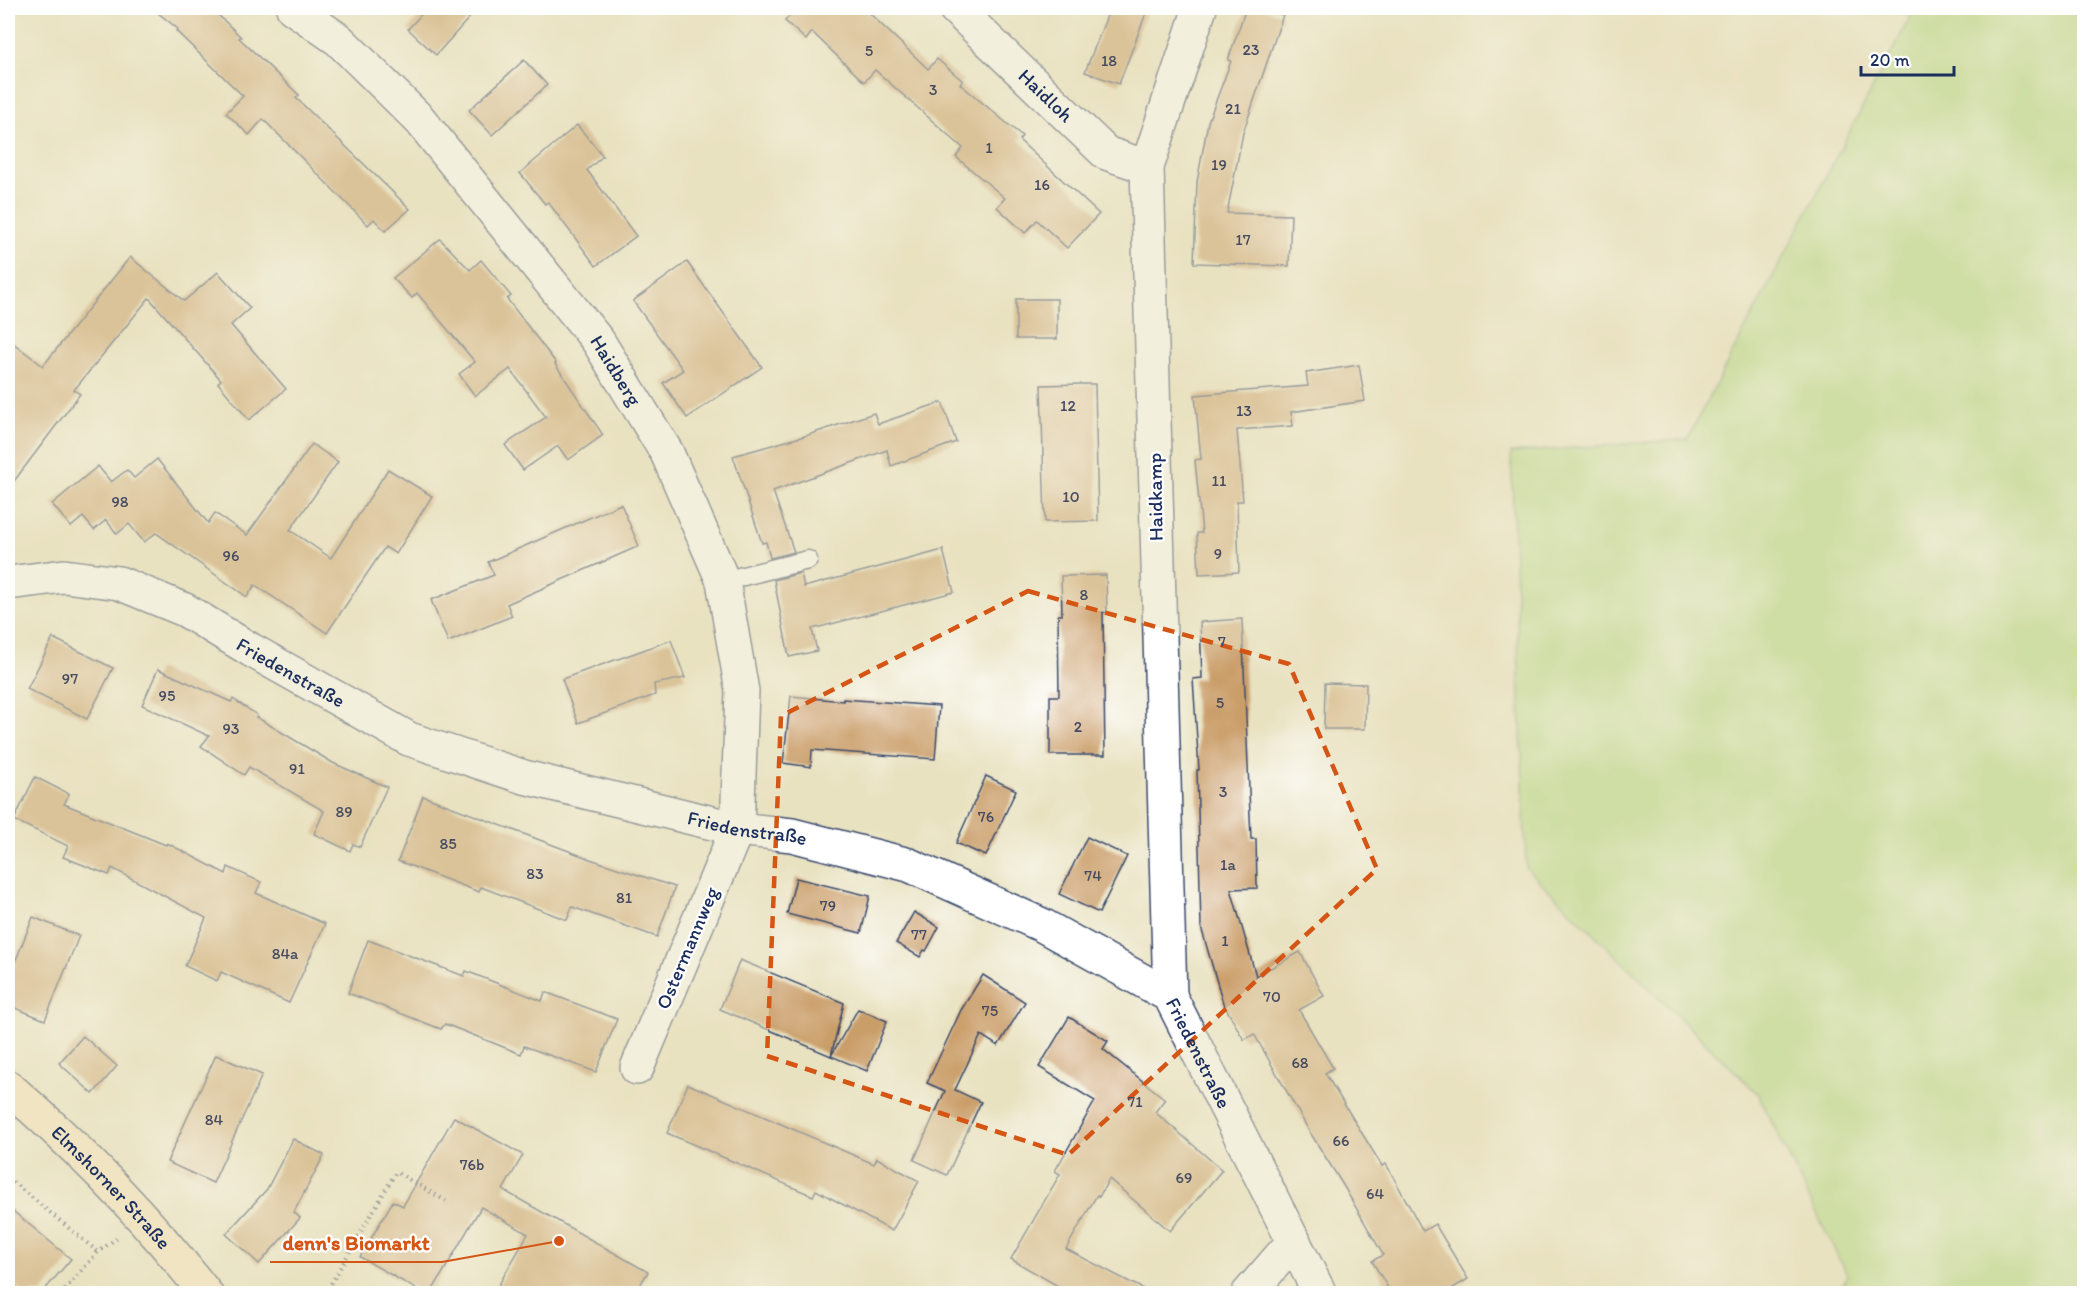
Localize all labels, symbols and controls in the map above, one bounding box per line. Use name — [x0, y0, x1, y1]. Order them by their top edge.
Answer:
scale bar — [1861, 39, 1954, 77]
house number: 23 — [1242, 40, 1260, 59]
house number: 5 — [865, 41, 873, 60]
text: 20 m — [1870, 49, 1910, 71]
house number: 18 — [1101, 51, 1117, 70]
street label: Haidloh — [1013, 63, 1079, 127]
house number: 3 — [929, 80, 938, 99]
house number: 21 — [1225, 99, 1241, 118]
house number: 1 — [985, 138, 993, 157]
house number: 19 — [1211, 155, 1227, 174]
house number: 16 — [1034, 175, 1050, 194]
house number: 17 — [1235, 230, 1251, 249]
street label: Haidberg — [585, 330, 647, 411]
house number: 12 — [1060, 396, 1077, 415]
house number: 13 — [1236, 401, 1252, 420]
street label: Haidkamp — [1142, 453, 1168, 541]
house number: 11 — [1212, 471, 1227, 490]
house number: 10 — [1062, 487, 1080, 506]
house number: 98 — [111, 492, 129, 511]
house number: 9 — [1214, 544, 1222, 563]
house number: 96 — [223, 546, 239, 565]
house number: 8 — [1080, 585, 1089, 604]
street label: Friedenstraße — [232, 632, 349, 713]
house number: 7 — [1218, 632, 1226, 651]
house number: 97 — [62, 669, 78, 688]
house number: 95 — [159, 686, 175, 705]
house number: 5 — [1216, 693, 1224, 712]
house number: 2 — [1074, 717, 1083, 736]
house number: 93 — [222, 719, 240, 738]
house number: 91 — [289, 759, 305, 778]
house number: 3 — [1219, 782, 1228, 801]
house number: 89 — [335, 802, 353, 821]
street label: Friedenstraße — [685, 805, 810, 850]
house number: 76 — [978, 807, 994, 826]
house number: 85 — [439, 834, 457, 853]
house number: 1a — [1220, 855, 1237, 874]
house number: 83 — [526, 864, 544, 883]
house number: 74 — [1084, 866, 1102, 885]
street label: Ostermannweg — [650, 883, 724, 1013]
house number: 81 — [616, 888, 633, 907]
house number: 79 — [820, 896, 836, 915]
house number: 77 — [911, 925, 927, 944]
house number: 1 — [1221, 931, 1229, 950]
house number: 84a — [272, 944, 299, 963]
house number: 70 — [1263, 987, 1281, 1006]
street label: Friedenstraße — [1161, 993, 1236, 1112]
house number: 75 — [982, 1001, 998, 1020]
house number: 68 — [1291, 1053, 1309, 1072]
house number: 71 — [1127, 1092, 1143, 1111]
house number: 84 — [205, 1110, 224, 1129]
street label: Elmshorner Straße — [46, 1120, 176, 1254]
house number: 66 — [1333, 1131, 1349, 1150]
house number: 76b — [460, 1155, 484, 1174]
house number: 69 — [1176, 1168, 1192, 1187]
house number: 64 — [1366, 1184, 1384, 1203]
callout: denn's Biomarkt — [270, 1223, 442, 1262]
text: denn's Biomarkt — [282, 1230, 430, 1255]

